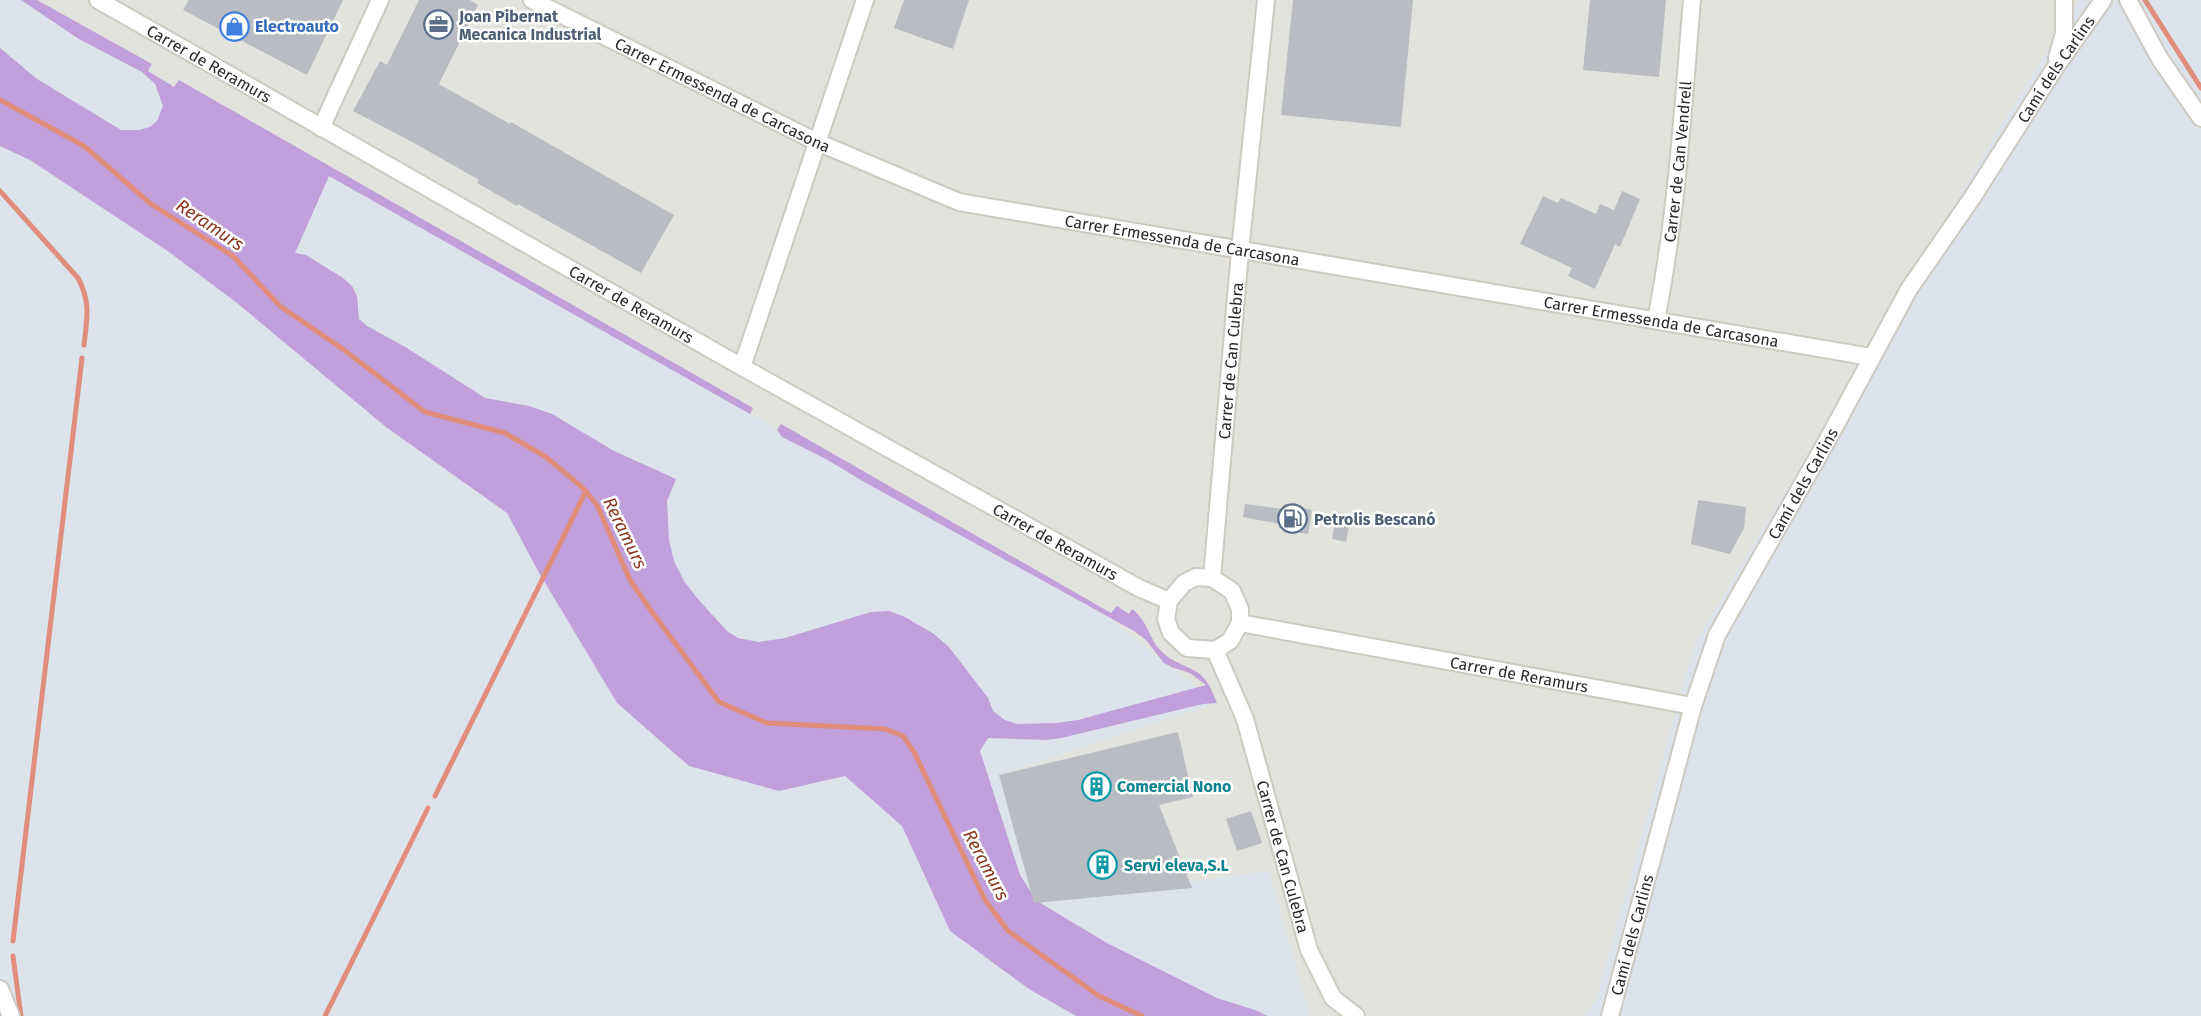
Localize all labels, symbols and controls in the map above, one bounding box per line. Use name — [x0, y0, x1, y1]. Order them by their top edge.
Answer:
place label: Joan Pibernat Mecanica Industrial — [458, 7, 602, 44]
office icon: Joan Pibernat Mecanica Industrial — [422, 9, 454, 41]
shop icon: Electroauto — [218, 10, 250, 42]
street label: Camí dels Carlins — [2014, 12, 2099, 126]
place label: Electroauto — [255, 17, 339, 36]
street label: Carrer de Reramurs — [143, 21, 275, 107]
street label: Carrer Ermessenda de Carcasona — [612, 34, 833, 156]
street label: Carrer de Can Vendrell — [1660, 80, 1695, 244]
water label: Reramurs — [172, 194, 248, 256]
street label: Carrer Ermessenda de Carcasona — [1063, 211, 1301, 270]
street label: Carrer de Reramurs — [566, 261, 697, 347]
street label: Carrer de Can Culebra — [1215, 282, 1247, 440]
street label: Carrer Ermessenda de Carcasona — [1542, 293, 1780, 351]
street label: Camí dels Carlins — [1764, 425, 1842, 543]
water label: Reramurs — [598, 494, 652, 572]
street label: Carrer de Reramurs — [989, 500, 1121, 584]
fuel station icon: Petrolis Bescanó — [1277, 503, 1309, 535]
place label: Petrolis Bescanó — [1314, 510, 1435, 529]
street label: Carrer de Reramurs — [1449, 653, 1590, 697]
building icon: Comercial Nono — [1080, 770, 1112, 802]
place label: Comercial Nono — [1117, 777, 1231, 796]
street label: Carrer de Can Culebra — [1252, 778, 1313, 935]
water label: Reramurs — [958, 826, 1014, 904]
building icon: Servi eleva,S.L — [1087, 849, 1119, 881]
place label: Servi eleva,S.L — [1124, 856, 1229, 875]
street label: Camí dels Carlins — [1607, 872, 1657, 998]

